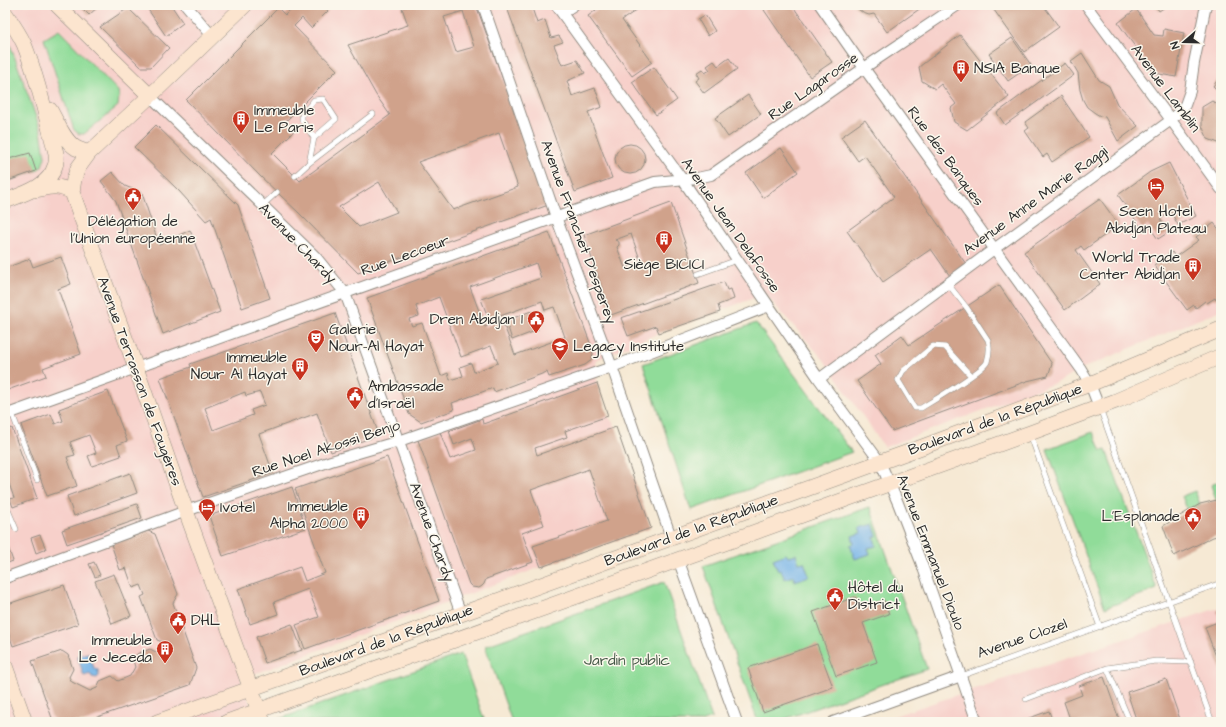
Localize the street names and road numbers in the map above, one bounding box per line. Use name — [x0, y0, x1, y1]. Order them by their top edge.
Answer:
street label: Avenue Lamblin — [1126, 40, 1206, 137]
street label: Rue Lagarosse — [764, 47, 863, 126]
street label: Rue des Banques — [902, 102, 989, 211]
street label: Avenue Franchet D'esperey — [534, 137, 622, 328]
street label: Avenue Anne Marie Raggi — [959, 140, 1113, 261]
street label: Avenue Jean Delafosse — [676, 154, 785, 297]
street label: Avenue Chardy — [253, 198, 342, 289]
street label: Rue Lecoeur — [358, 230, 452, 281]
street label: Avenue Terrasson de Fougères — [91, 274, 187, 490]
street label: Boulevard de la République — [905, 378, 1085, 461]
street label: Rue Noel Akossi Benjo — [249, 414, 404, 482]
street label: Avenue Emmanuel Dioulo — [891, 471, 970, 634]
street label: Avenue Chardy — [403, 479, 459, 585]
street label: Boulevard de la République — [601, 489, 781, 572]
street label: Boulevard de la République — [296, 599, 476, 682]
street label: Avenue Clozel — [974, 613, 1070, 664]

